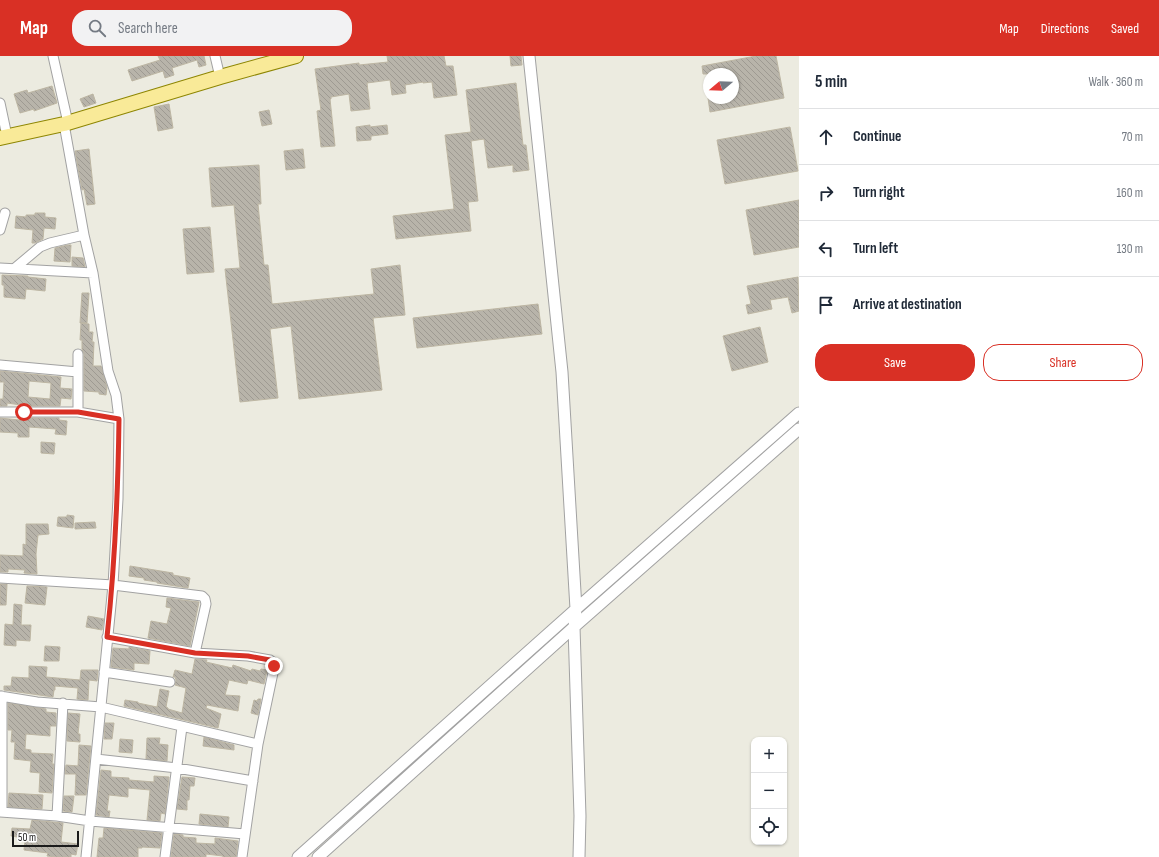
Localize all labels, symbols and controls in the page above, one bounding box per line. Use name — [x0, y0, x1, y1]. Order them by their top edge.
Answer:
search box — [72, 10, 352, 46]
text: Map — [20, 17, 48, 40]
icon: search — [86, 17, 108, 39]
text: Search here — [118, 19, 178, 38]
text: Map — [999, 20, 1019, 37]
text: Directions — [1041, 20, 1089, 37]
text: Saved — [1111, 20, 1139, 37]
north arrow — [703, 68, 739, 104]
text: 5 min — [815, 72, 847, 92]
text: Walk · 360 m — [1088, 74, 1143, 90]
icon: ahead — [815, 126, 837, 148]
text: Continue — [853, 127, 902, 146]
text: 70 m — [1122, 129, 1143, 145]
icon: right — [815, 182, 837, 204]
text: Turn right — [853, 183, 905, 202]
text: 160 m — [1117, 185, 1143, 201]
icon: left — [815, 238, 837, 260]
text: Turn left — [853, 239, 898, 258]
text: 130 m — [1117, 241, 1143, 257]
icon: arrive — [815, 294, 837, 316]
text: Arrive at destination — [853, 295, 962, 314]
button: Save — [815, 344, 975, 381]
button: Share — [983, 344, 1143, 381]
route start — [15, 403, 33, 421]
route end — [265, 657, 283, 675]
map controls — [751, 737, 787, 845]
button: + — [751, 737, 787, 773]
button: − — [751, 773, 787, 809]
button: locate — [751, 809, 787, 845]
scale bar — [12, 829, 79, 848]
text: 50 m — [18, 831, 36, 844]

